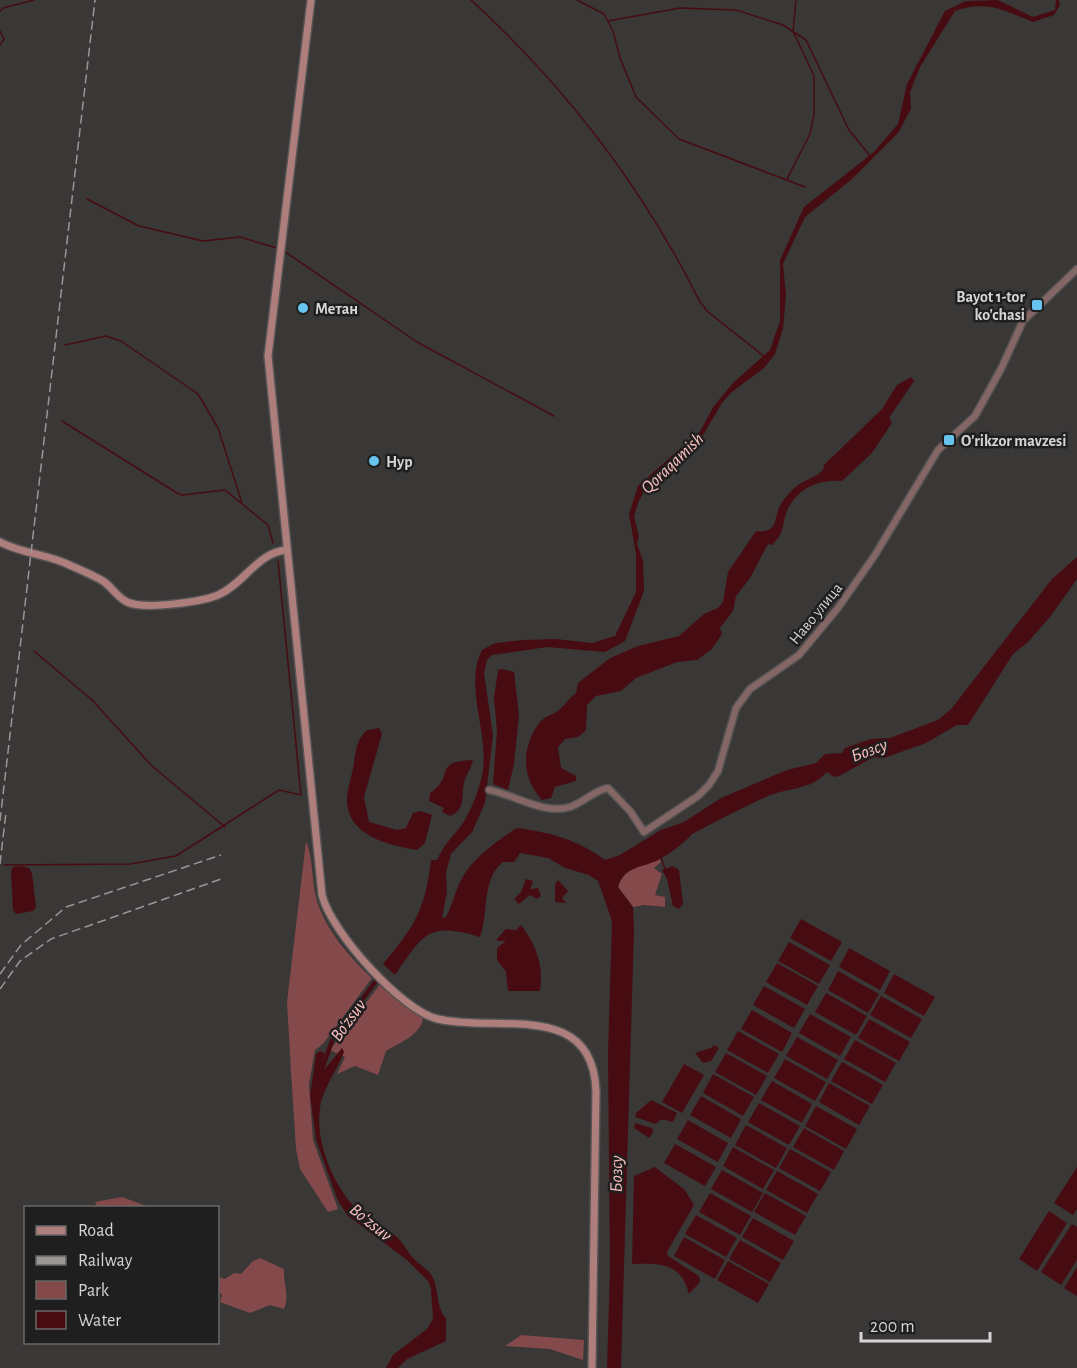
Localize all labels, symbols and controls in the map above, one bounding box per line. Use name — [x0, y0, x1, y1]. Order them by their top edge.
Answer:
place label: Bayot 1-tor ko'chasi — [956, 289, 1025, 323]
marker: Bayot 1-tor ko'chasi — [1030, 298, 1044, 312]
marker: Метан — [296, 301, 310, 315]
place label: Метан — [315, 301, 358, 317]
water label: Qoraqamish — [638, 430, 707, 498]
marker: O'rikzor mavzesi — [942, 433, 956, 447]
place label: O'rikzor mavzesi — [961, 433, 1066, 449]
marker: Нур — [367, 454, 381, 468]
place label: Нур — [386, 454, 412, 471]
street label: Наво улица — [786, 580, 846, 648]
water label: Бозсу — [849, 736, 890, 766]
water label: Bo'zsuv — [328, 996, 370, 1045]
water label: Бозсу — [608, 1155, 626, 1193]
water label: Boʻzsuv — [346, 1201, 395, 1245]
legend — [24, 1206, 219, 1344]
text: Road — [78, 1222, 114, 1240]
text: Railway — [78, 1252, 133, 1270]
text: Park — [78, 1282, 110, 1300]
scale bar — [861, 1305, 990, 1343]
text: Water — [78, 1312, 121, 1330]
text: 200 m — [870, 1318, 915, 1336]

